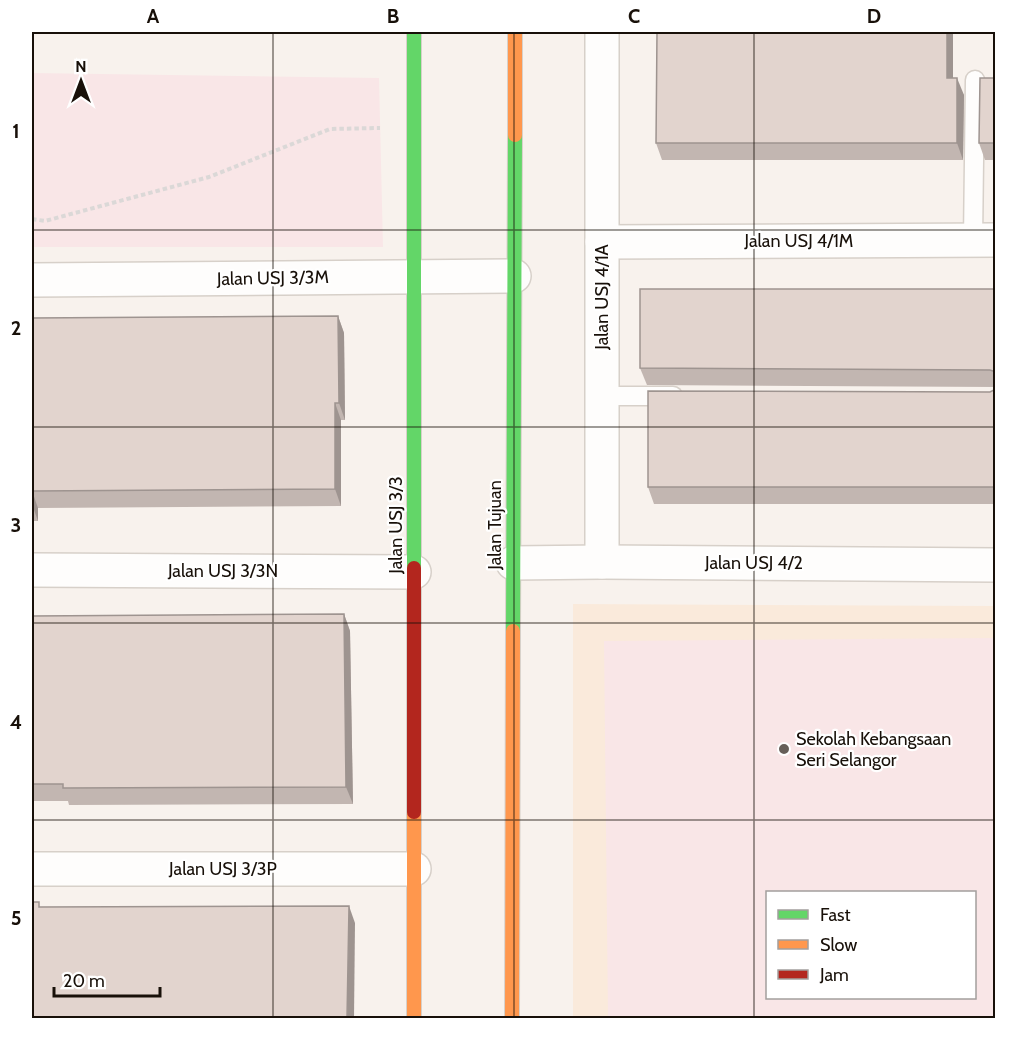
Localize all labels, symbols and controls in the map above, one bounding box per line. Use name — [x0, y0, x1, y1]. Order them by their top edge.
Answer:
text: A — [147, 4, 160, 28]
text: B — [387, 4, 399, 28]
text: C — [628, 4, 640, 28]
text: D — [867, 4, 881, 28]
north arrow — [51, 51, 111, 111]
text: N — [75, 57, 87, 76]
text: 1 — [12, 119, 20, 143]
street label: Jalan USJ 4/1M — [744, 230, 853, 252]
street label: Jalan USJ 4/1A — [591, 244, 613, 351]
street label: Jalan USJ 3/3M — [216, 266, 329, 290]
text: 2 — [11, 316, 21, 340]
street label: Jalan USJ 3/3 — [385, 476, 407, 575]
street label: Jalan Tujuan — [484, 480, 506, 571]
text: 3 — [11, 513, 21, 537]
street label: Jalan USJ 4/2 — [704, 552, 803, 574]
street label: Jalan USJ 3/3N — [167, 560, 278, 582]
text: 4 — [10, 710, 22, 734]
place label: Sekolah Kebangsaan Seri Selangor — [796, 728, 951, 771]
marker: Sekolah Kebangsaan Seri Selangor — [777, 742, 791, 756]
street label: Jalan USJ 3/3P — [168, 858, 277, 880]
legend — [766, 891, 976, 999]
text: Fast — [820, 904, 851, 926]
text: 5 — [11, 906, 21, 930]
text: Slow — [820, 934, 857, 956]
scale bar — [54, 960, 160, 998]
text: Jam — [819, 964, 849, 986]
text: 20 m — [63, 970, 105, 992]

